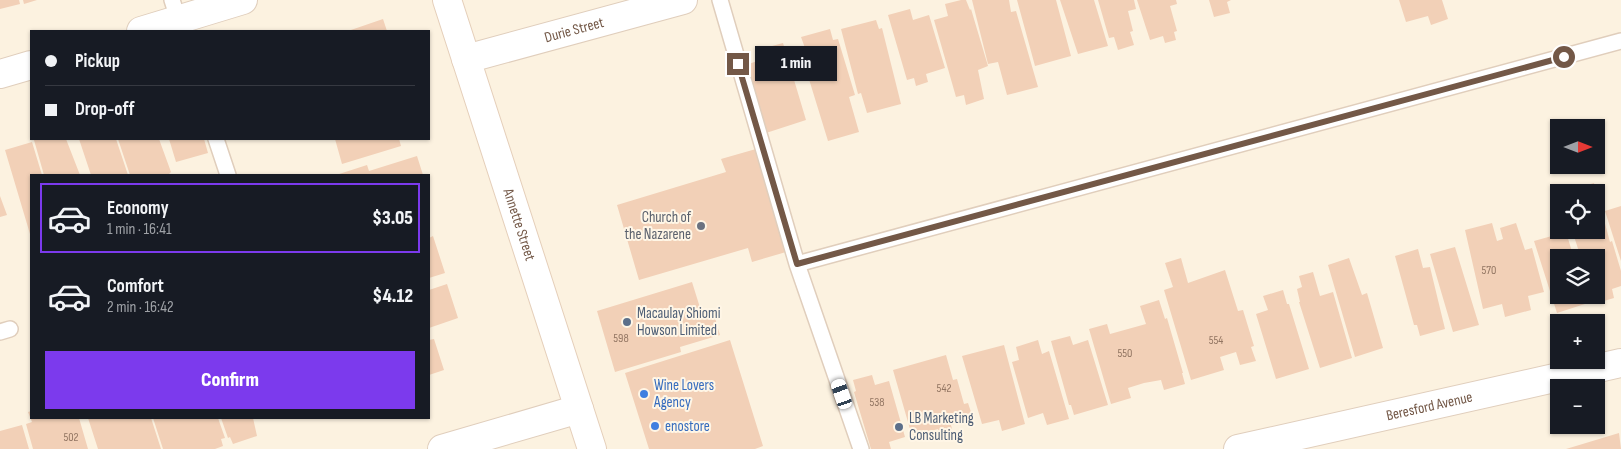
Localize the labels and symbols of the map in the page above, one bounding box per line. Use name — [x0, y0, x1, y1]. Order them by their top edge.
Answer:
street label: Durie Street — [542, 12, 606, 47]
callout: 1 min — [756, 46, 838, 82]
route start — [1553, 46, 1575, 68]
route end — [727, 53, 749, 75]
north arrow — [1550, 119, 1605, 174]
street label: Annette Street — [499, 185, 540, 263]
place label: Church of the Nazarene — [624, 208, 692, 244]
marker: Church of the Nazarene — [695, 220, 707, 232]
house number: 570 — [1482, 263, 1496, 278]
place label: Macaulay Shiomi Howson Limited — [637, 304, 721, 340]
marker: Macaulay Shiomi Howson Limited — [621, 316, 633, 328]
house number: 598 — [613, 331, 629, 346]
house number: 554 — [1209, 333, 1223, 348]
house number: 550 — [1118, 346, 1132, 361]
place label: Wine Lovers Agency — [653, 376, 714, 412]
car — [830, 377, 853, 411]
house number: 542 — [937, 381, 951, 396]
street label: Beresford Avenue — [1384, 387, 1474, 425]
marker: Wine Lovers Agency — [638, 388, 650, 400]
house number: 538 — [869, 395, 885, 410]
place label: LB Marketing Consulting — [909, 409, 974, 445]
place label: enostore — [665, 417, 710, 436]
marker: enostore — [649, 420, 661, 432]
marker: LB Marketing Consulting — [893, 421, 905, 433]
house number: 502 — [63, 430, 79, 445]

